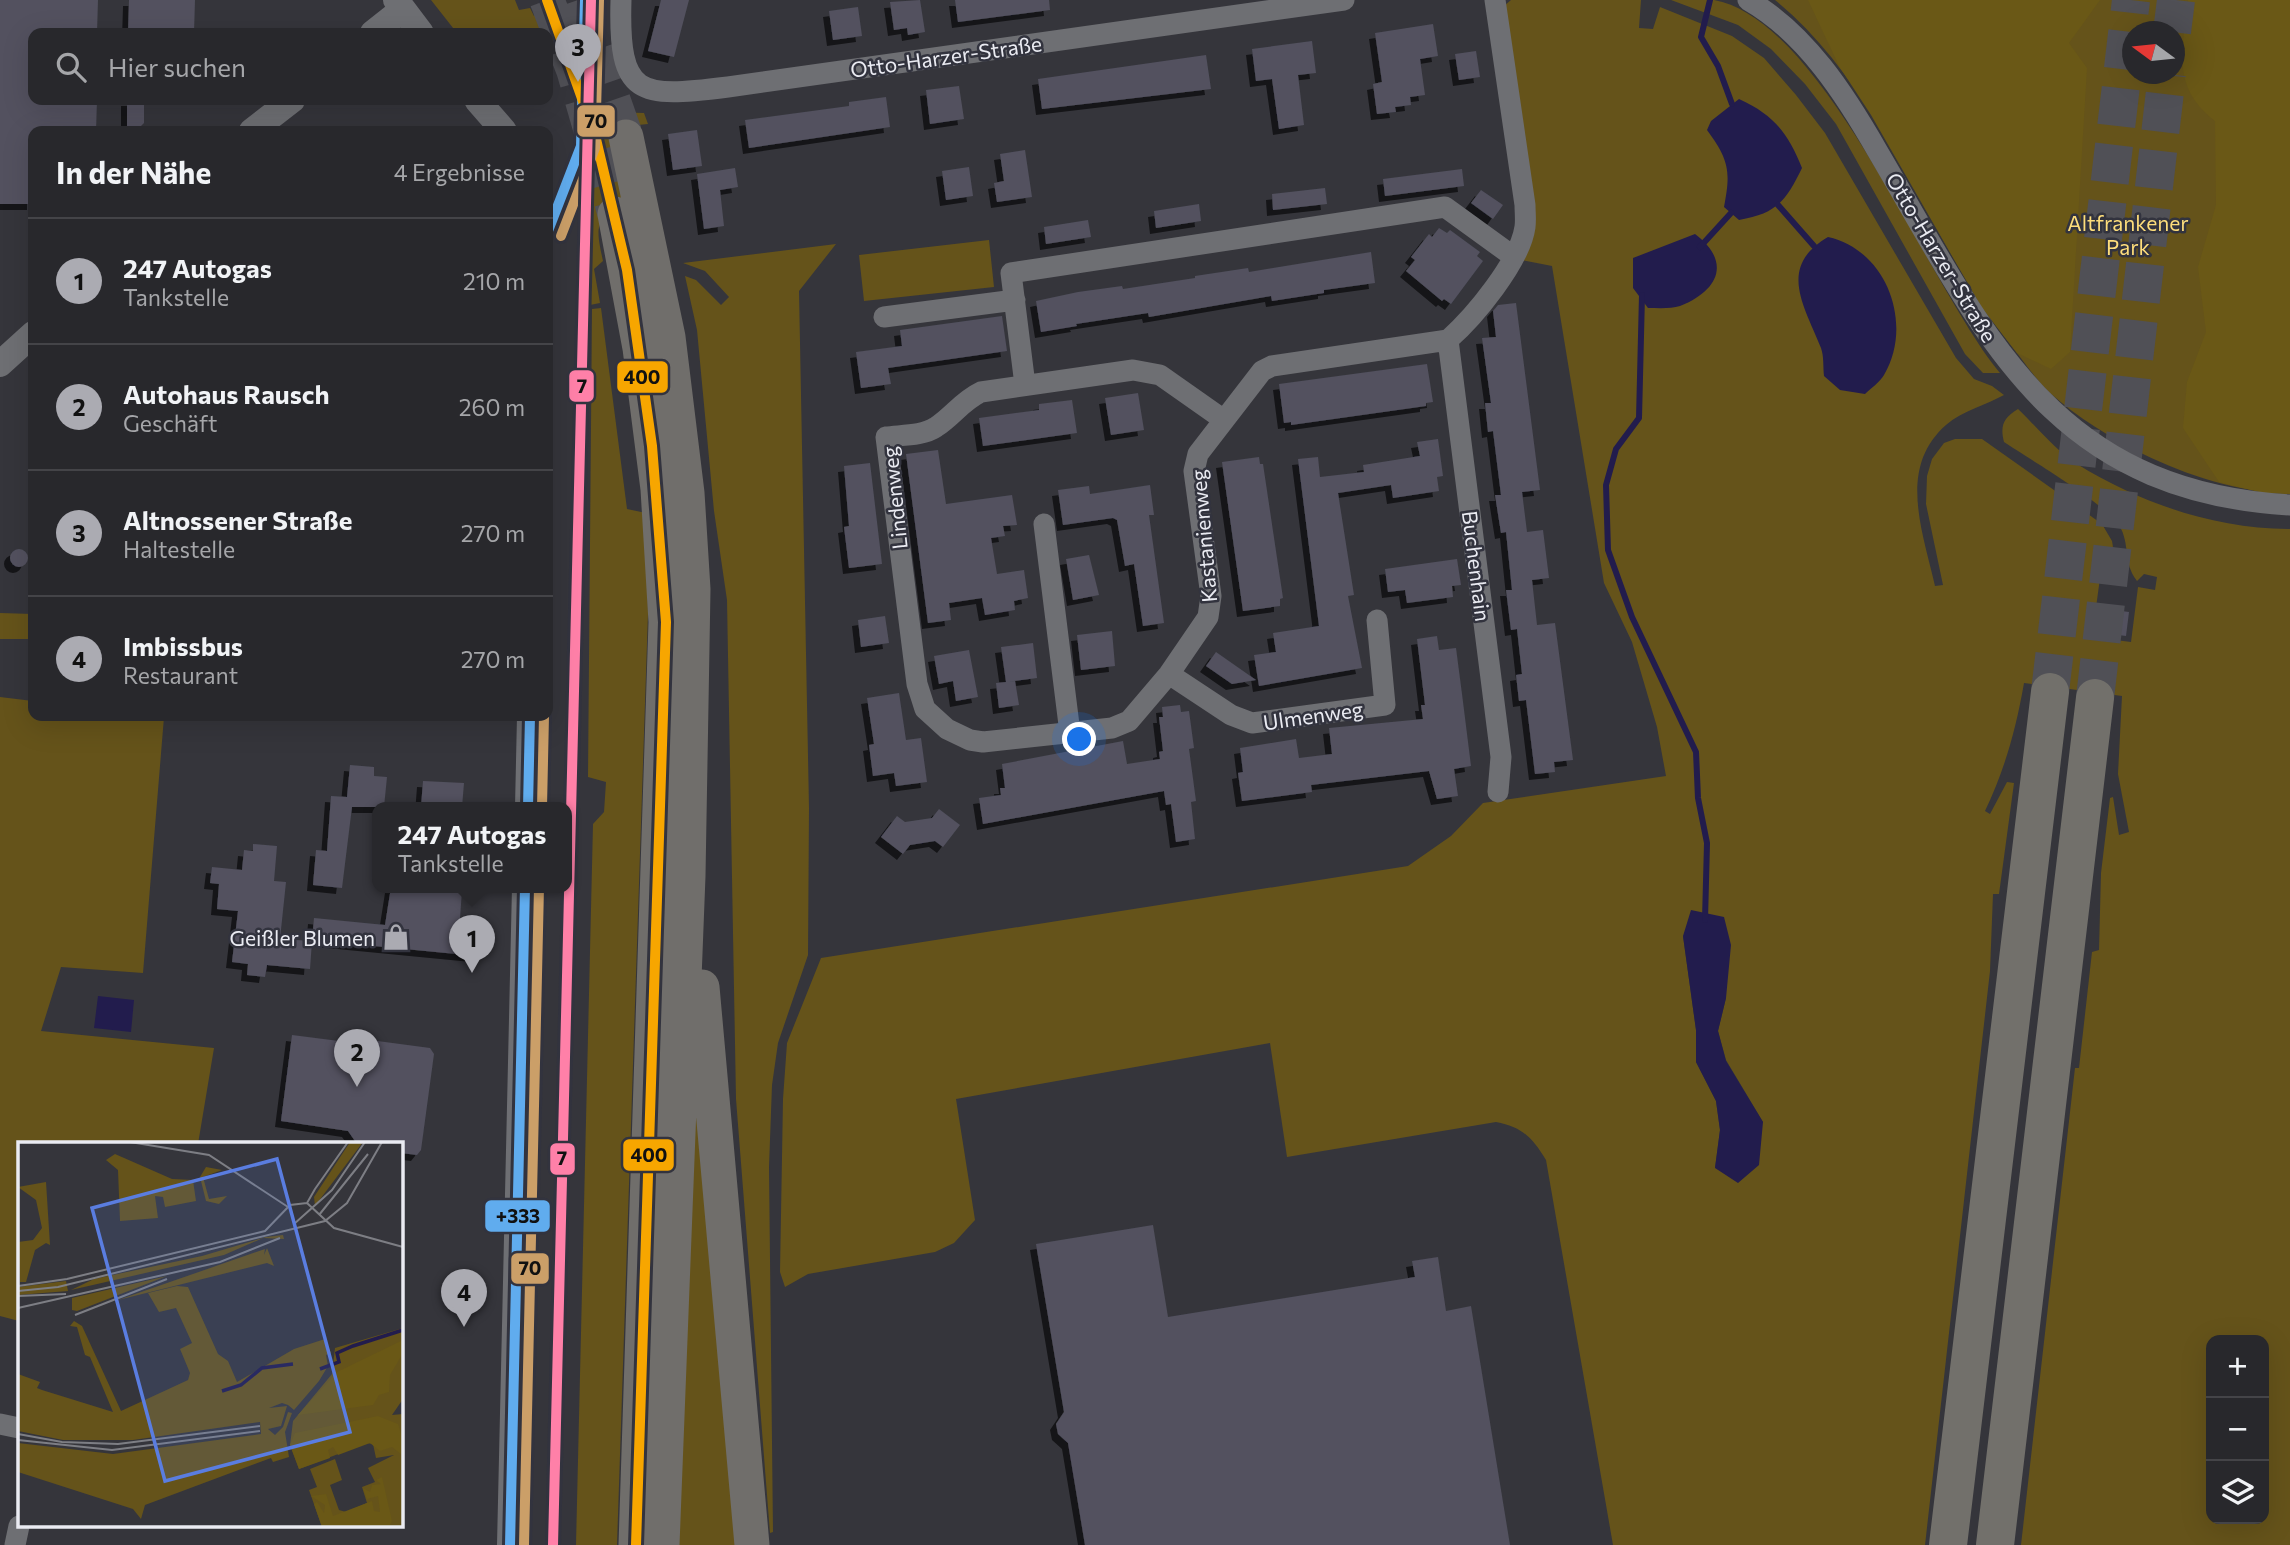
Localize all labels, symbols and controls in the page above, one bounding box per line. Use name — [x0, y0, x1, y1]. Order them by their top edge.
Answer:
north arrow — [2122, 21, 2185, 84]
pin: 3 — [555, 24, 601, 82]
search box — [28, 28, 553, 105]
street label: Otto-Harzer-Straße — [849, 30, 1043, 82]
icon: search — [52, 48, 90, 86]
text: Hier suchen — [108, 51, 246, 82]
line badge: 70 — [576, 104, 616, 138]
text: 70 — [585, 109, 607, 132]
text: In der Nähe — [56, 153, 211, 190]
text: 4 Ergebnisse — [394, 158, 525, 186]
street label: Otto-Harzer-Straße — [1882, 168, 2002, 346]
park label: Altfrankener Park — [2067, 210, 2189, 259]
text: 247 Autogas — [123, 252, 272, 283]
text: 1 — [74, 267, 84, 295]
text: 210 m — [463, 267, 525, 295]
text: Tankstelle — [123, 283, 229, 311]
line badge: 400 — [616, 360, 669, 394]
text: 400 — [624, 365, 660, 388]
line badge: 7 — [568, 369, 595, 403]
text: 7 — [577, 374, 587, 397]
text: Autohaus Rausch — [123, 378, 329, 409]
text: 2 — [72, 393, 86, 421]
text: 260 m — [459, 393, 525, 421]
text: Geschäft — [123, 409, 217, 437]
street label: Lindenweg — [876, 445, 912, 551]
street label: Kastanienweg — [1185, 468, 1221, 604]
text: Altnossener Straße — [123, 504, 352, 535]
street label: Buchenhain — [1458, 509, 1496, 623]
text: 3 — [72, 519, 86, 547]
text: 270 m — [461, 519, 525, 547]
text: Haltestelle — [123, 535, 235, 563]
text: Imbissbus — [123, 630, 243, 661]
text: 4 — [72, 645, 86, 673]
text: 270 m — [461, 645, 525, 673]
text: Restaurant — [123, 661, 238, 689]
street label: Ulmenweg — [1261, 696, 1365, 734]
your location — [1062, 722, 1096, 756]
popup — [372, 802, 572, 893]
text: 247 Autogas — [398, 818, 546, 849]
text: Tankstelle — [398, 849, 504, 877]
pin: 1 — [449, 915, 495, 973]
shop icon: Geißler Blumen — [381, 922, 411, 952]
place label: Geißler Blumen — [230, 925, 375, 950]
pin: 2 — [334, 1029, 380, 1087]
line badge: 400 — [622, 1138, 675, 1172]
inset map — [18, 1142, 402, 1528]
line badge: 7 — [549, 1142, 576, 1176]
text: 400 — [631, 1143, 667, 1166]
text: 7 — [557, 1146, 567, 1169]
line badge: +333 — [484, 1199, 551, 1233]
text: +333 — [496, 1204, 540, 1227]
line badge: 70 — [510, 1252, 550, 1285]
text: 70 — [519, 1256, 541, 1279]
pin: 4 — [441, 1269, 487, 1327]
map controls — [2206, 1335, 2269, 1524]
button: + — [2206, 1335, 2269, 1398]
button: − — [2206, 1398, 2269, 1461]
button: layers — [2206, 1461, 2269, 1524]

